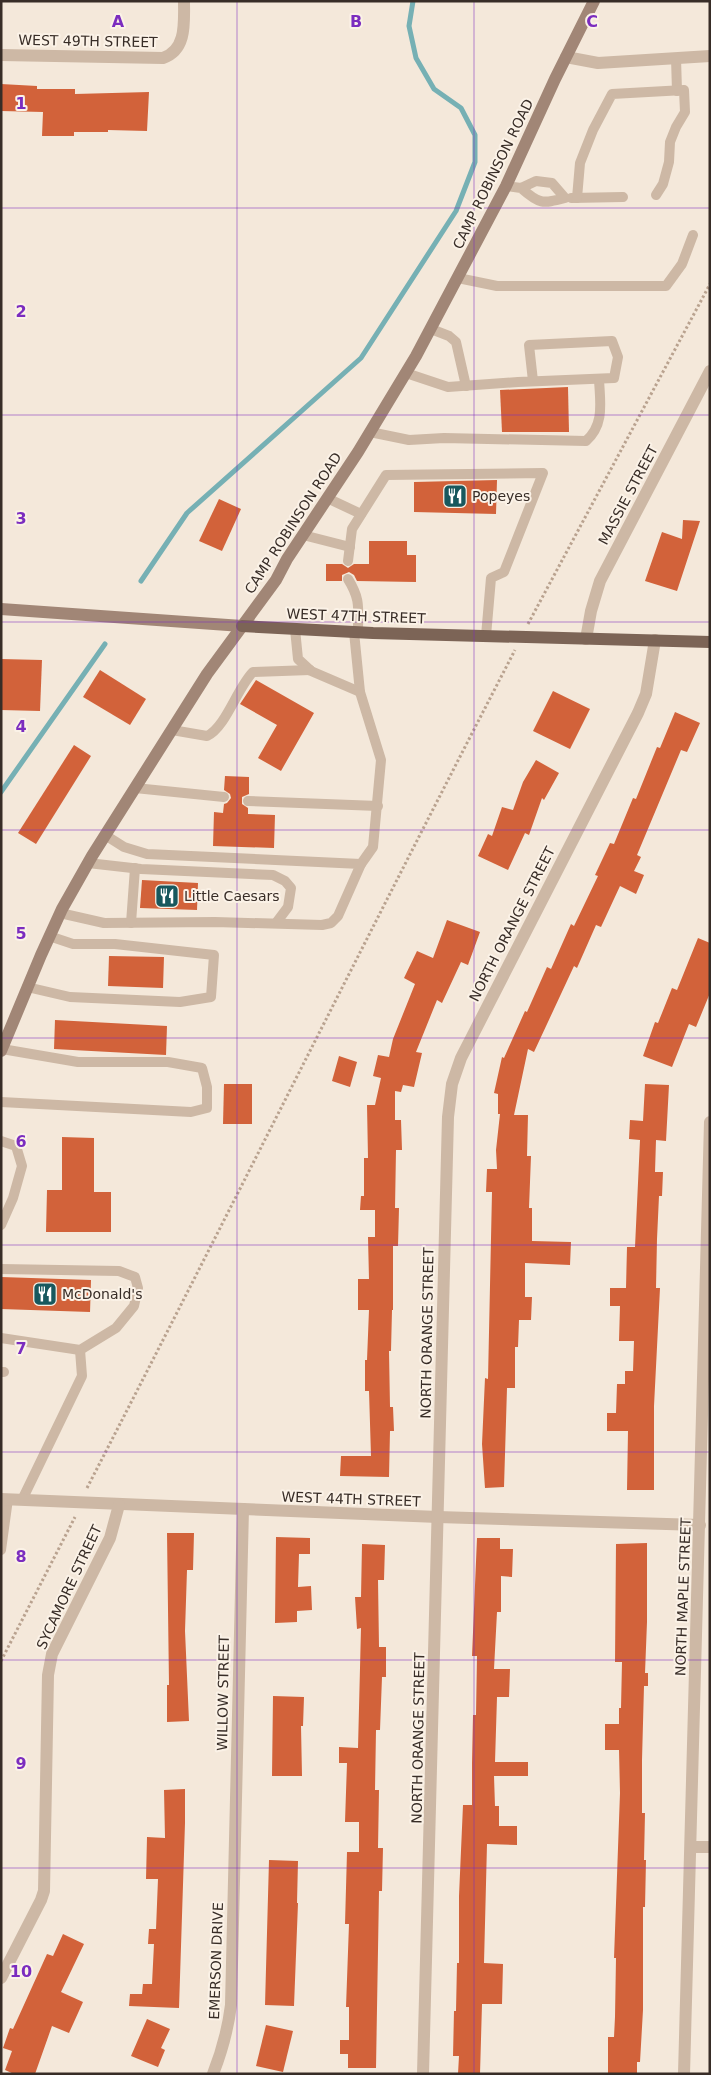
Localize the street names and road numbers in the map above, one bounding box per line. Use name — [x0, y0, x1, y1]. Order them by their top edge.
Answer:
street label: WEST 49TH STREET — [18, 32, 158, 50]
street label: CAMP ROBINSON ROAD — [450, 96, 536, 252]
street label: MASSIE STREET — [595, 442, 661, 547]
street label: CAMP ROBINSON ROAD — [241, 449, 345, 597]
street label: WEST 47TH STREET — [286, 606, 426, 626]
street label: NORTH ORANGE STREET — [466, 844, 558, 1004]
street label: NORTH ORANGE STREET — [418, 1247, 437, 1419]
street label: WEST 44TH STREET — [281, 1489, 421, 1509]
street label: NORTH MAPLE STREET — [672, 1517, 694, 1676]
street label: SYCAMORE STREET — [33, 1522, 105, 1652]
street label: WILLOW STREET — [214, 1635, 232, 1751]
street label: NORTH ORANGE STREET — [409, 1652, 428, 1824]
street label: EMERSON DRIVE — [206, 1902, 226, 2020]

